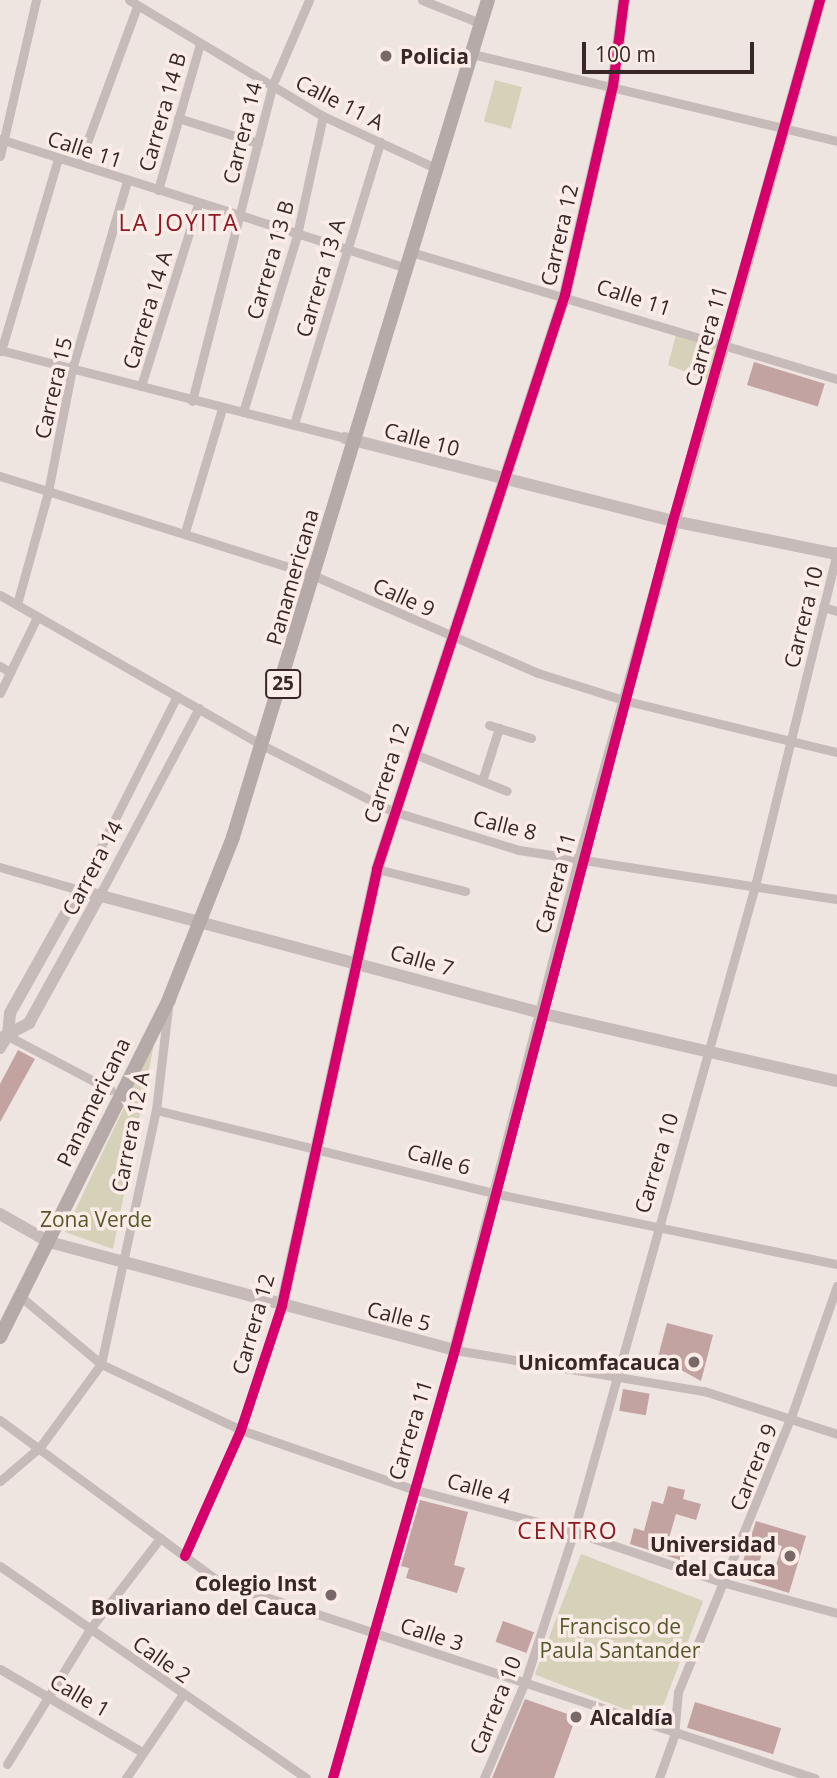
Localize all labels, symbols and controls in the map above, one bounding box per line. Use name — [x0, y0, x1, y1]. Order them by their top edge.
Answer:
scale bar — [585, 28, 756, 72]
text: 100 m — [595, 40, 656, 68]
place label: Policia — [400, 43, 469, 69]
marker: Policia — [378, 48, 394, 64]
street label: Carrera 14 B — [133, 50, 191, 174]
street label: Calle 11 A — [292, 69, 388, 135]
street label: Carrera 14 — [217, 80, 267, 186]
street label: Calle 11 — [45, 125, 125, 173]
street label: Carrera 12 — [535, 182, 583, 288]
street label: Carrera 13 B — [241, 198, 299, 322]
district label: LA JOYITA — [120, 208, 238, 236]
street label: Carrera 13 A — [290, 216, 350, 340]
street label: Carrera 14 A — [117, 248, 177, 372]
street label: Calle 11 — [594, 273, 674, 321]
street label: Carrera 11 — [680, 283, 732, 389]
street label: Carrera 15 — [29, 335, 77, 441]
street label: Calle 10 — [382, 417, 462, 461]
street label: Panamericana — [261, 506, 323, 648]
street label: Carrera 10 — [778, 564, 828, 670]
street label: Calle 9 — [369, 572, 439, 622]
road number: 25 — [264, 668, 302, 699]
street label: Carrera 12 — [358, 720, 414, 826]
street label: Calle 8 — [471, 805, 539, 845]
street label: Carrera 14 — [57, 816, 127, 920]
street label: Carrera 11 — [529, 830, 581, 936]
street label: Calle 7 — [387, 939, 457, 981]
street label: Panamericana — [51, 1033, 135, 1171]
street label: Carrera 12 A — [106, 1070, 154, 1194]
street label: Carrera 10 — [629, 1110, 683, 1216]
street label: Calle 6 — [404, 1138, 474, 1180]
park label: Zona Verde — [40, 1206, 152, 1232]
street label: Carrera 12 — [227, 1271, 279, 1377]
street label: Calle 5 — [365, 1296, 433, 1336]
place label: Unicomfacauca — [518, 1349, 680, 1375]
marker: Unicomfacauca — [686, 1354, 702, 1370]
street label: Carrera 11 — [383, 1377, 437, 1483]
street label: Carrera 9 — [724, 1420, 782, 1514]
street label: Calle 4 — [444, 1467, 514, 1509]
district label: CENTRO — [518, 1516, 618, 1544]
place label: Universidad del Cauca — [650, 1531, 776, 1581]
marker: Universidad del Cauca — [782, 1548, 798, 1564]
place label: Colegio Inst Bolivariano del Cauca — [91, 1570, 317, 1620]
marker: Colegio Inst Bolivariano del Cauca — [323, 1587, 339, 1603]
street label: Calle 3 — [397, 1612, 467, 1656]
park label: Francisco de Paula Santander — [540, 1613, 700, 1663]
street label: Calle 2 — [128, 1630, 196, 1688]
street label: Carrera 10 — [464, 1652, 526, 1758]
street label: Calle 1 — [46, 1668, 114, 1722]
place label: Alcaldía — [590, 1704, 673, 1730]
marker: Alcaldía — [568, 1709, 584, 1725]

